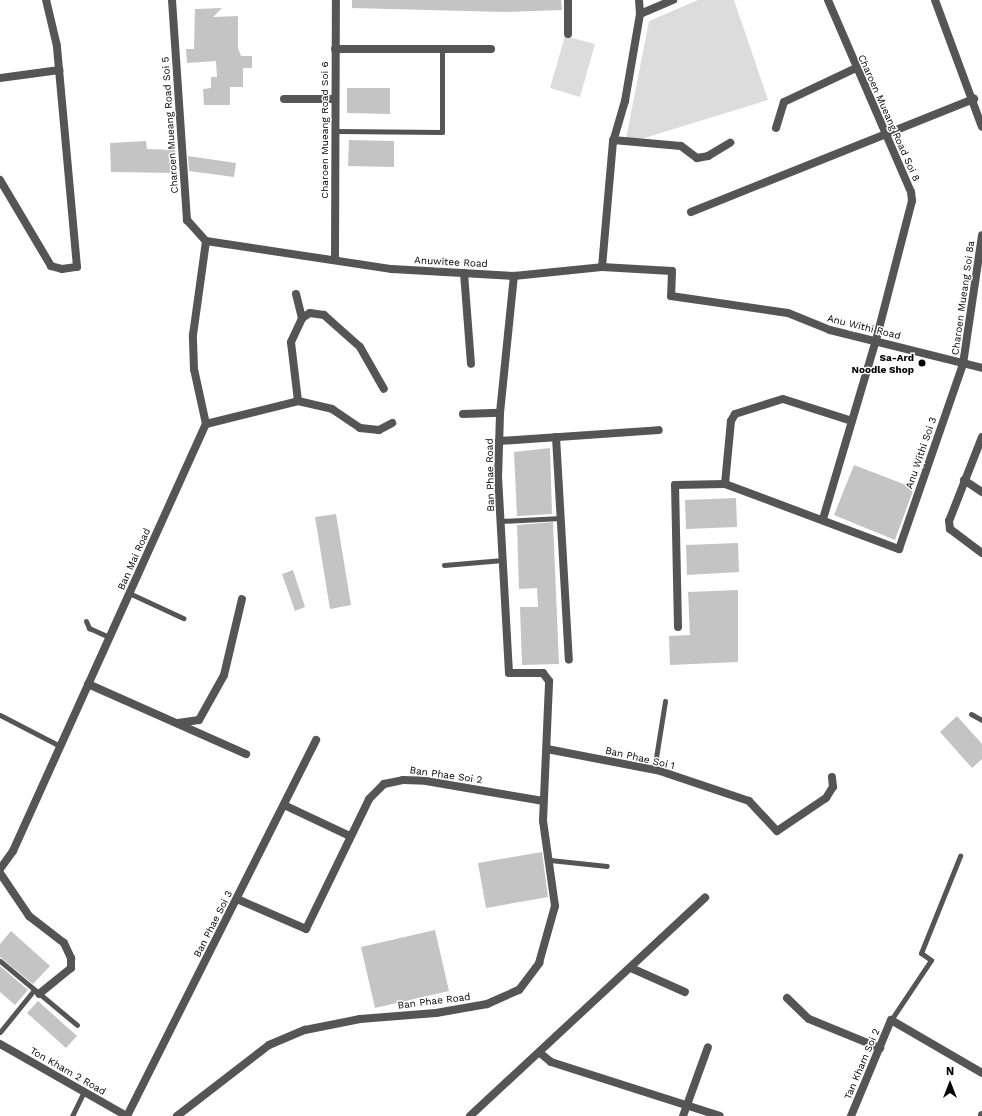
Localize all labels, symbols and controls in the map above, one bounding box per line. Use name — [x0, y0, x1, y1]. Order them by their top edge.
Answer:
street label: Charoen Mueang Road Soi 8 — [856, 53, 922, 183]
street label: Charoen Mueang Road Soi 5 — [159, 56, 181, 194]
street label: Charoen Mueang Road Soi 6 — [319, 61, 331, 199]
street label: Charoen Mueang Soi 8a — [949, 240, 977, 356]
street label: Anuwitee Road — [414, 254, 488, 270]
street label: Anu Withi Road — [826, 312, 902, 342]
place label: Sa-Ard Noodle Shop — [852, 351, 914, 374]
marker: Sa-Ard Noodle Shop — [917, 358, 927, 368]
street label: Anu Withi Soi 3 — [903, 415, 939, 491]
street label: Ban Phae Road — [483, 438, 497, 512]
street label: Ban Mai Road — [115, 526, 153, 592]
street label: Ban Phae Soi 1 — [604, 744, 676, 772]
street label: Ban Phae Soi 2 — [409, 764, 483, 786]
street label: Ban Phae Soi 3 — [191, 889, 235, 959]
street label: Ban Phae Road — [397, 991, 471, 1011]
street label: Tan Kham Soi 2 — [842, 1027, 882, 1101]
street label: Ton Kham 2 Road — [28, 1044, 108, 1098]
north arrow — [930, 1064, 970, 1104]
text: N — [946, 1065, 954, 1078]

